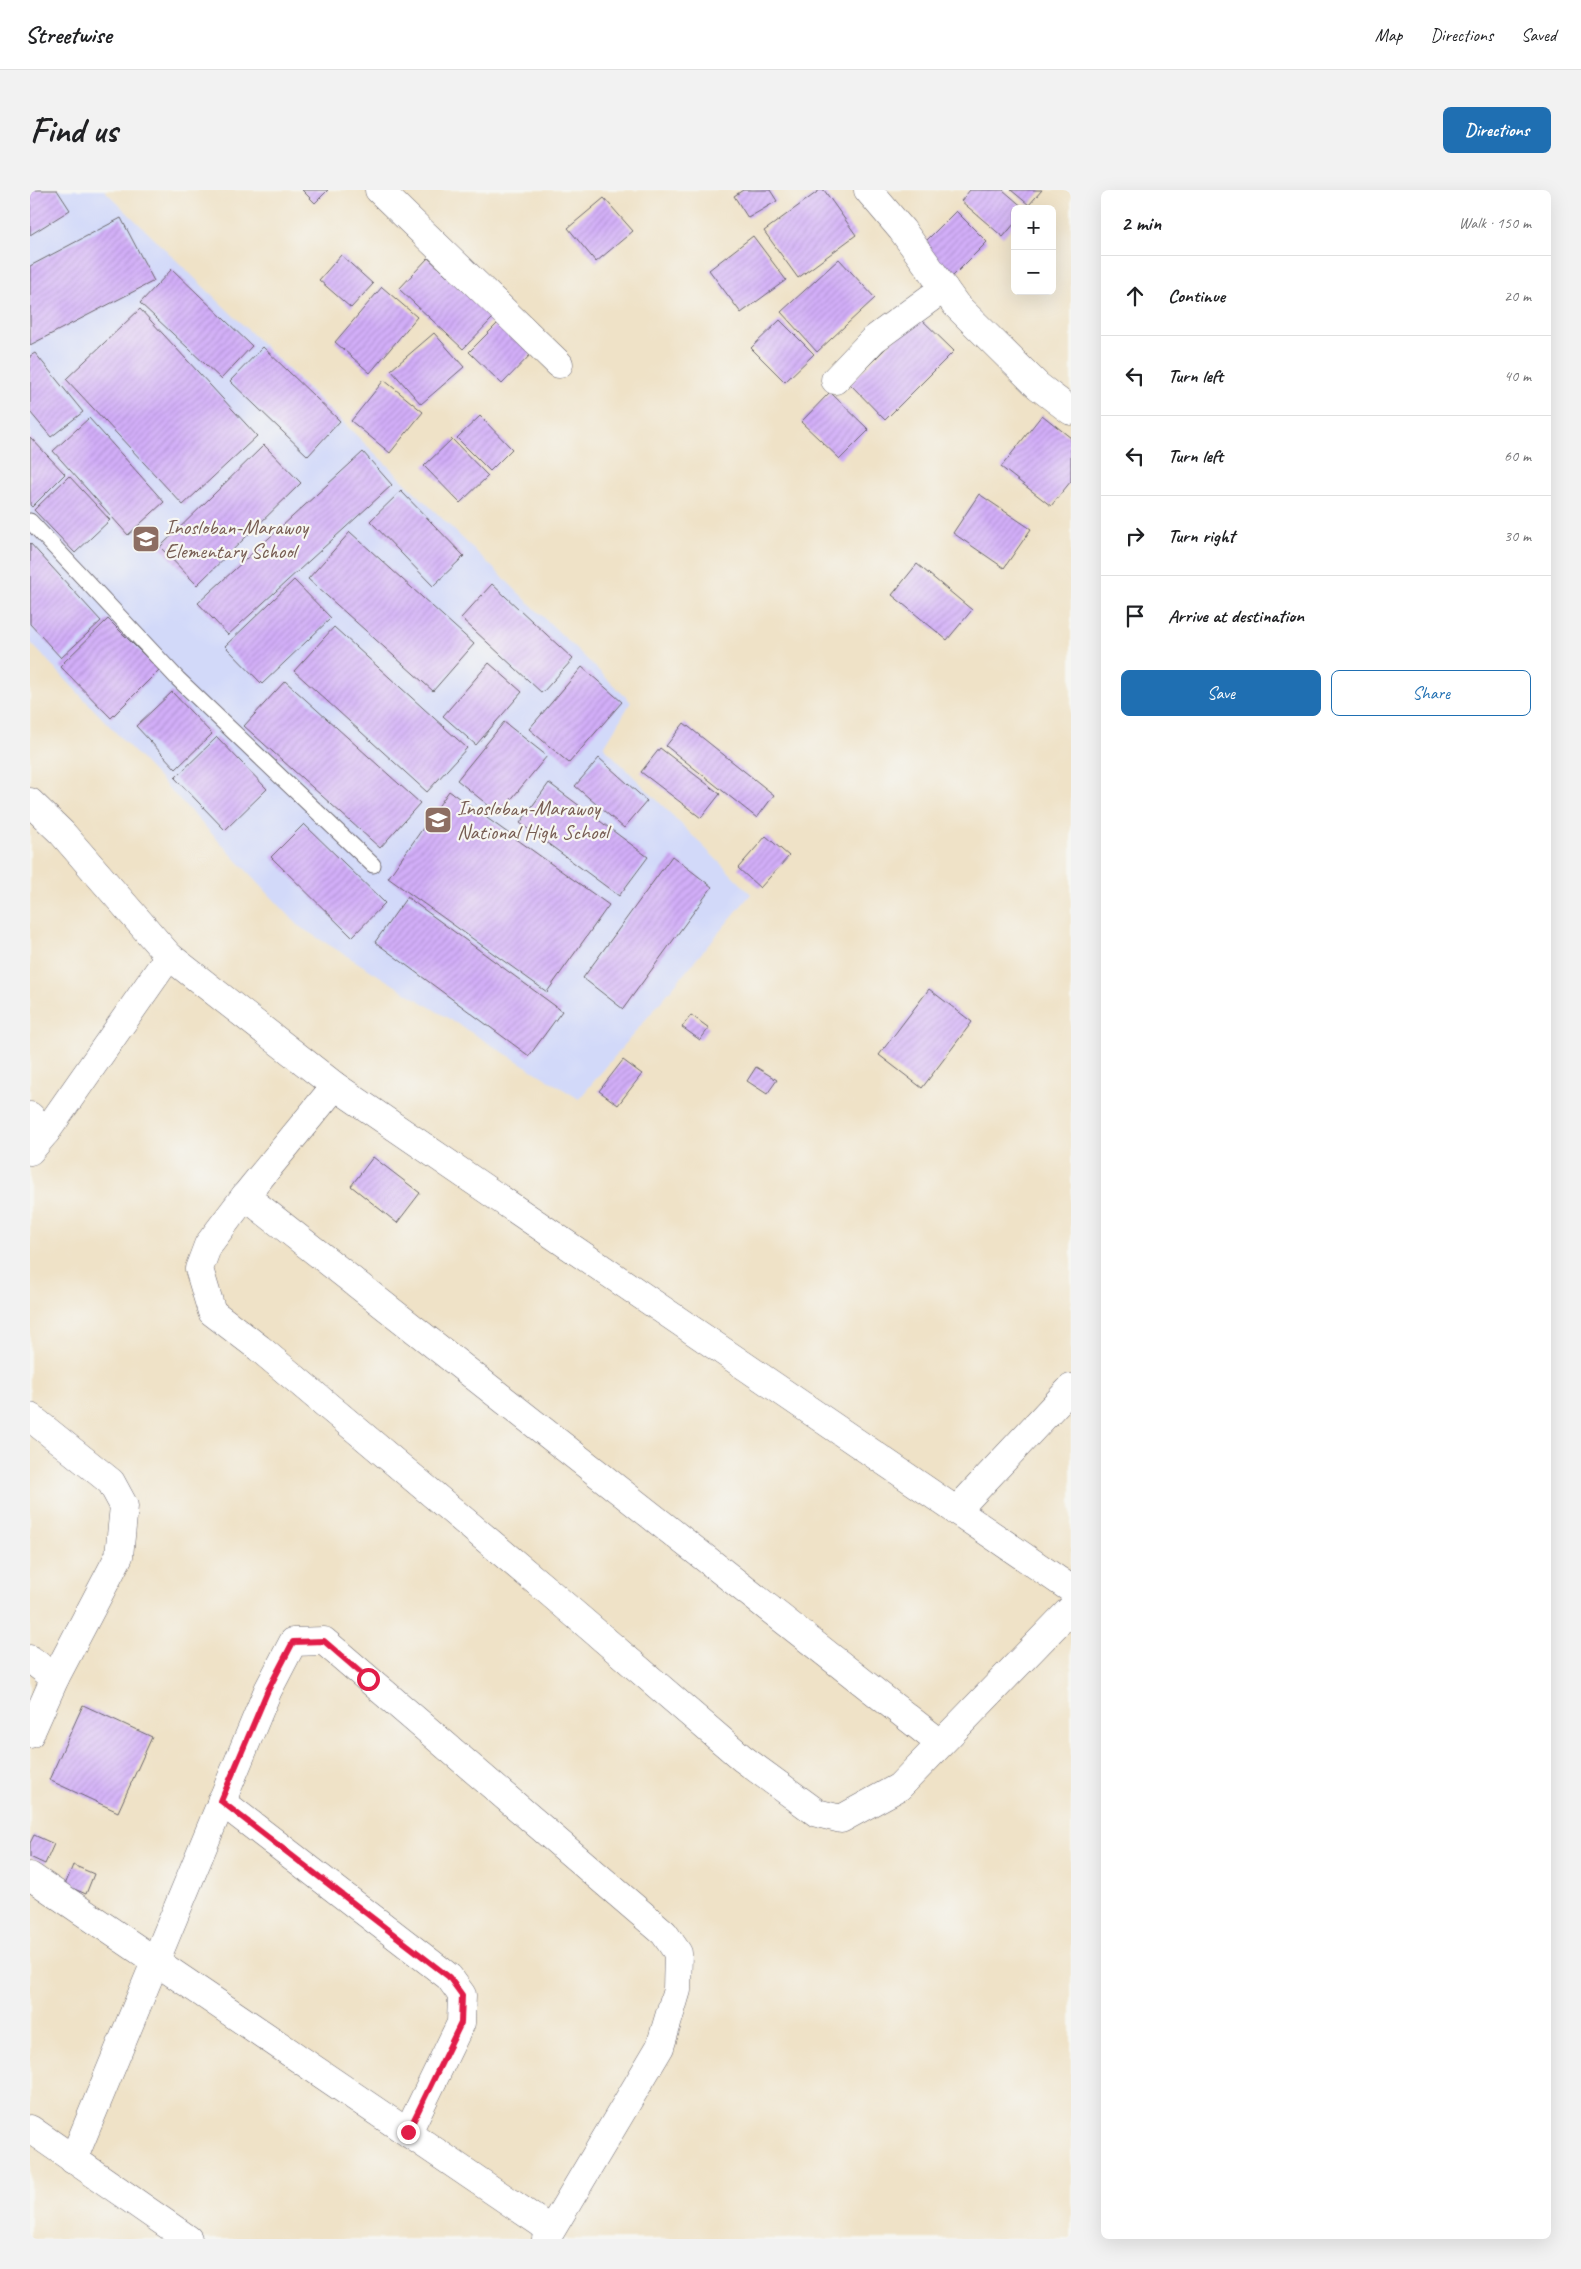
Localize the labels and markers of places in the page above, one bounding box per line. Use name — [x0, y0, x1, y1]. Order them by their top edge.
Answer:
place label: Inosloban-Marawoy Elementary School — [165, 514, 310, 564]
school or university icon: Inosloban-Marawoy Elementary School — [131, 524, 161, 554]
place label: Inosloban-Marawoy National High School — [457, 795, 612, 845]
school or university icon: Inosloban-Marawoy National High School — [423, 805, 453, 835]

